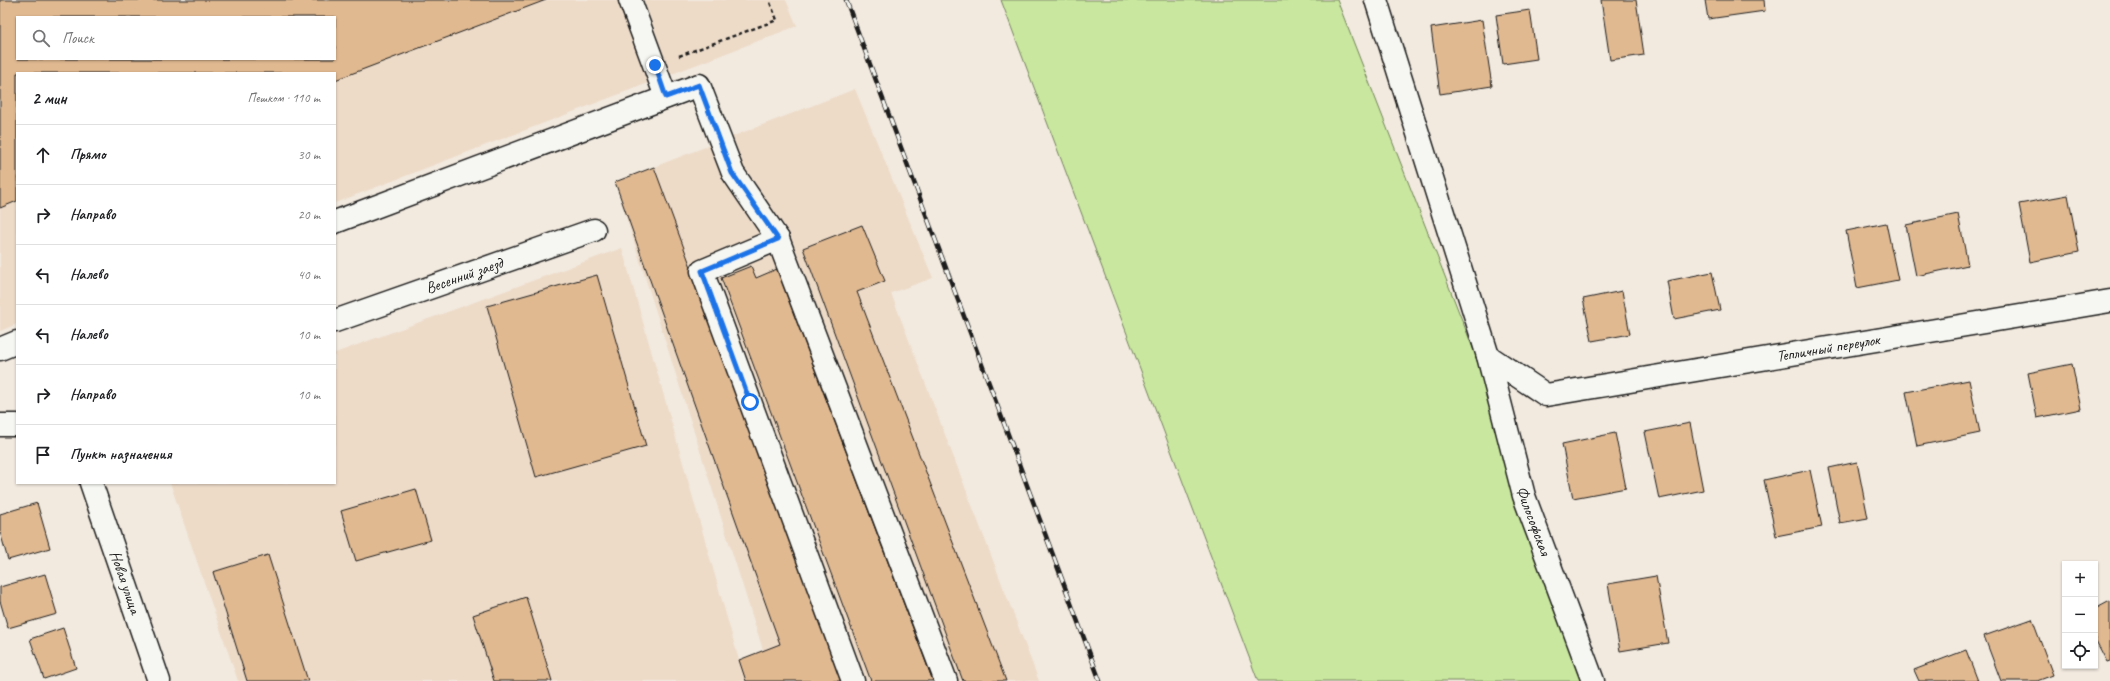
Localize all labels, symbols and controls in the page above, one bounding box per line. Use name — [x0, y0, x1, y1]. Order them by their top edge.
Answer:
search box — [16, 16, 336, 60]
icon: search — [30, 27, 52, 49]
text: Поиск — [62, 29, 94, 48]
route end — [646, 56, 664, 74]
text: 2 мин — [32, 88, 67, 109]
text: Пешком · 110 m — [247, 90, 320, 106]
icon: ahead — [32, 144, 54, 166]
text: Прямо — [70, 145, 106, 164]
text: 30 m — [298, 147, 320, 163]
icon: right — [32, 204, 54, 226]
text: Направо — [70, 205, 116, 224]
text: 20 m — [298, 207, 320, 223]
street label: Весенний заезд — [423, 252, 507, 298]
icon: left — [32, 264, 54, 286]
text: Налево — [70, 265, 108, 284]
text: 40 m — [298, 267, 320, 283]
icon: left — [32, 324, 54, 346]
text: Налево — [70, 325, 108, 344]
text: 10 m — [298, 327, 320, 343]
street label: Тепличный переулок — [1775, 329, 1883, 366]
icon: right — [32, 384, 54, 406]
text: Направо — [70, 385, 116, 404]
text: 10 m — [298, 387, 320, 403]
route start — [741, 393, 759, 411]
icon: arrive — [32, 444, 54, 466]
text: Пункт назначения — [70, 445, 172, 464]
street label: Философская — [1512, 484, 1556, 559]
street label: Новая улица — [105, 548, 146, 618]
map controls — [2062, 561, 2098, 669]
button: + — [2062, 561, 2098, 597]
button: − — [2062, 597, 2098, 633]
button: locate — [2062, 633, 2098, 669]

